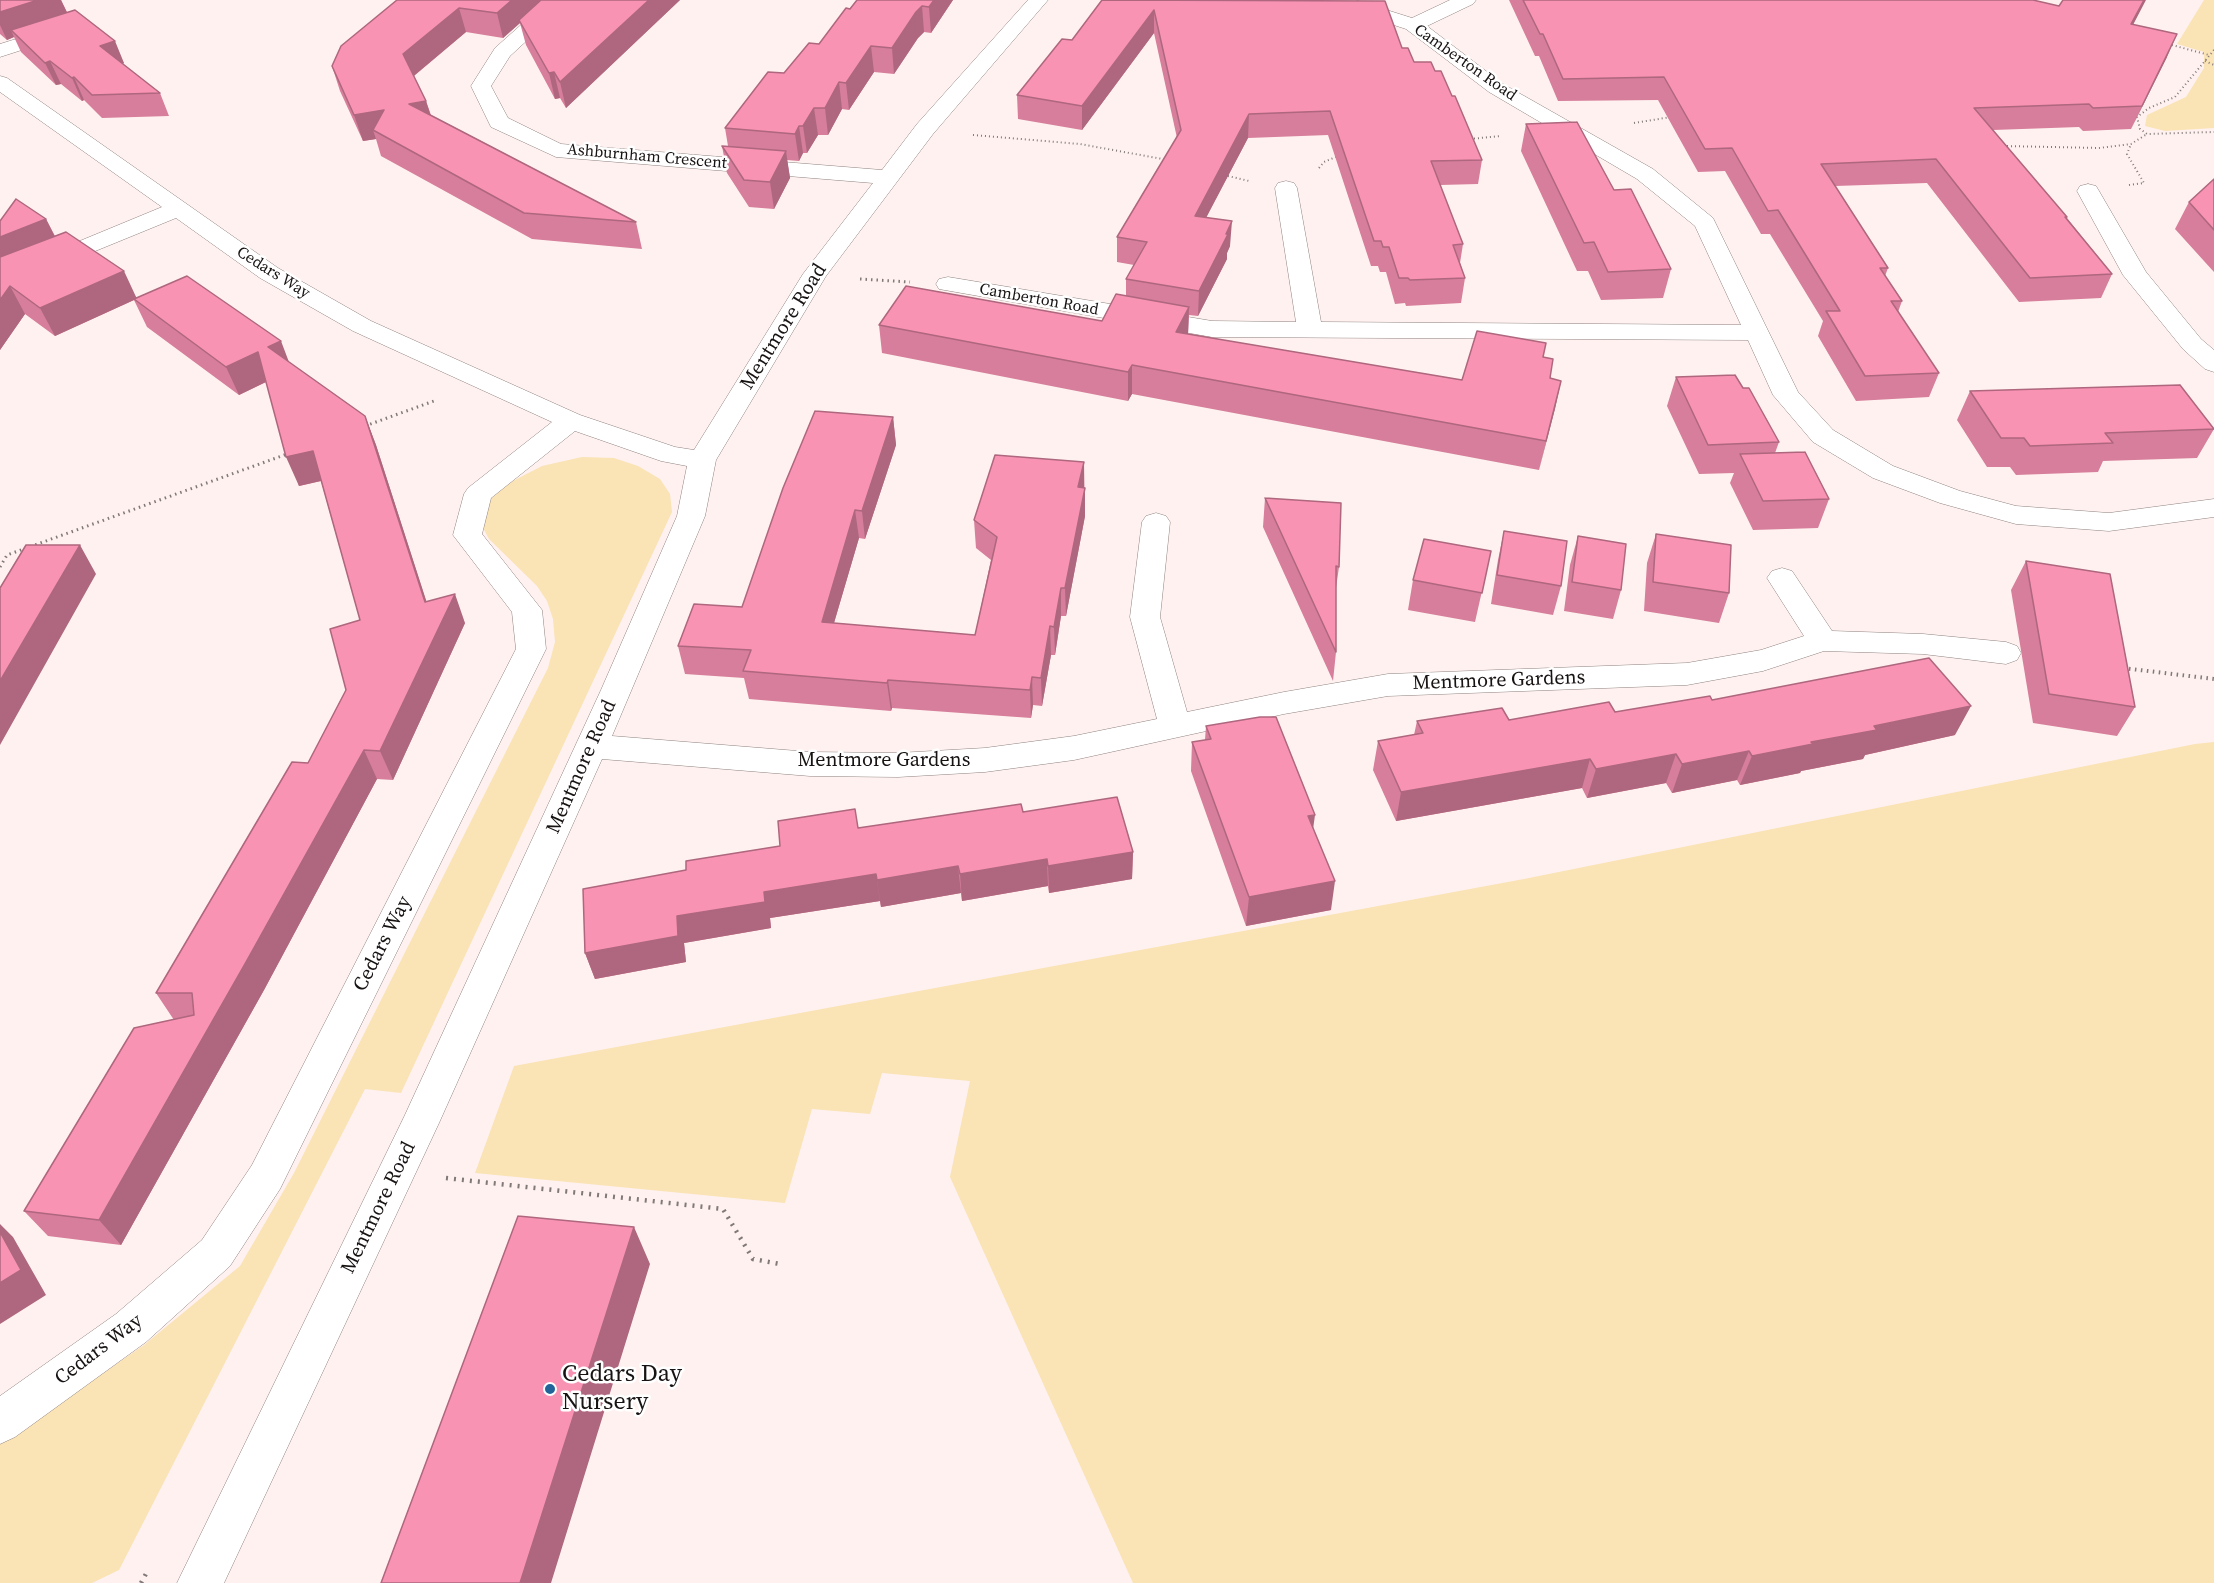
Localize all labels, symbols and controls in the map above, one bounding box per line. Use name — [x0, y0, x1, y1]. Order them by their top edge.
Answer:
street label: Camberton Road — [1410, 21, 1520, 105]
street label: Ashburnham Crescent — [566, 140, 728, 174]
street label: Cedars Way — [233, 243, 313, 303]
street label: Mentmore Road — [736, 260, 832, 394]
street label: Camberton Road — [978, 280, 1100, 320]
street label: Mentmore Gardens — [1412, 666, 1586, 696]
street label: Mentmore Road — [542, 696, 622, 838]
street label: Mentmore Gardens — [798, 749, 970, 773]
street label: Cedars Way — [349, 892, 417, 996]
street label: Mentmore Road — [337, 1138, 421, 1278]
street label: Cedars Way — [50, 1309, 148, 1391]
place label: Cedars Day Nursery — [562, 1361, 682, 1417]
marker: Cedars Day Nursery — [543, 1382, 557, 1396]

